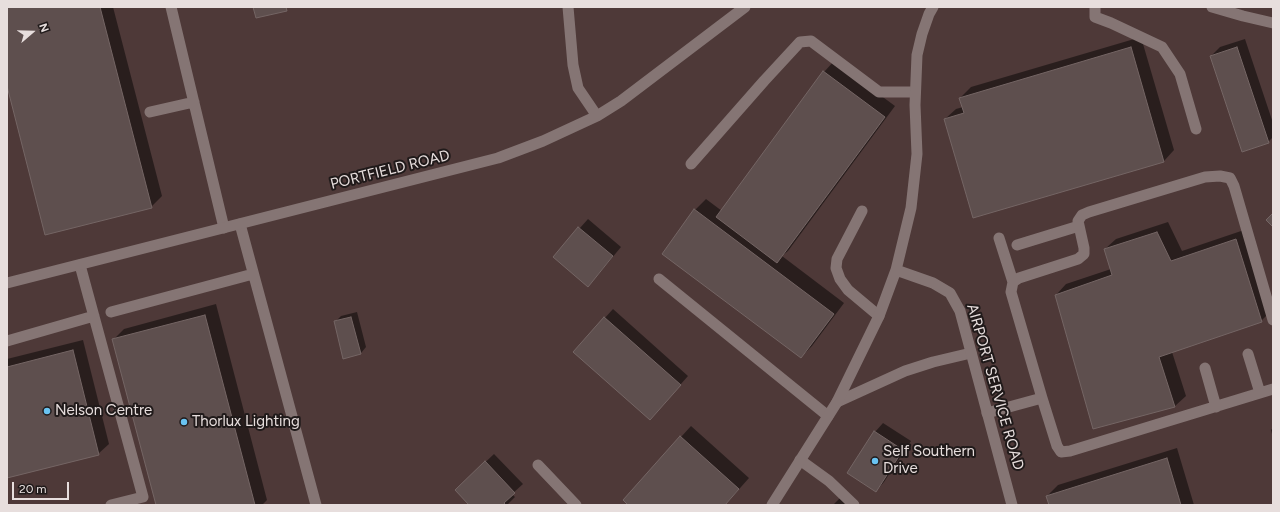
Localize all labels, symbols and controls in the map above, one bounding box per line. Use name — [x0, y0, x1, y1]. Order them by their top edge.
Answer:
north arrow — [12, 12, 52, 52]
text: N — [36, 21, 51, 34]
street label: PORTFIELD ROAD — [328, 146, 452, 194]
street label: AIRPORT SERVICE ROAD — [963, 302, 1027, 472]
place label: Nelson Centre — [55, 402, 152, 420]
marker: Nelson Centre — [42, 406, 52, 416]
place label: Thorlux Lighting — [192, 413, 300, 431]
marker: Thorlux Lighting — [179, 417, 189, 427]
place label: Self Southern Drive — [883, 443, 975, 478]
marker: Self Southern Drive — [870, 456, 880, 466]
scale bar — [14, 474, 71, 500]
text: 20 m — [19, 482, 47, 496]

